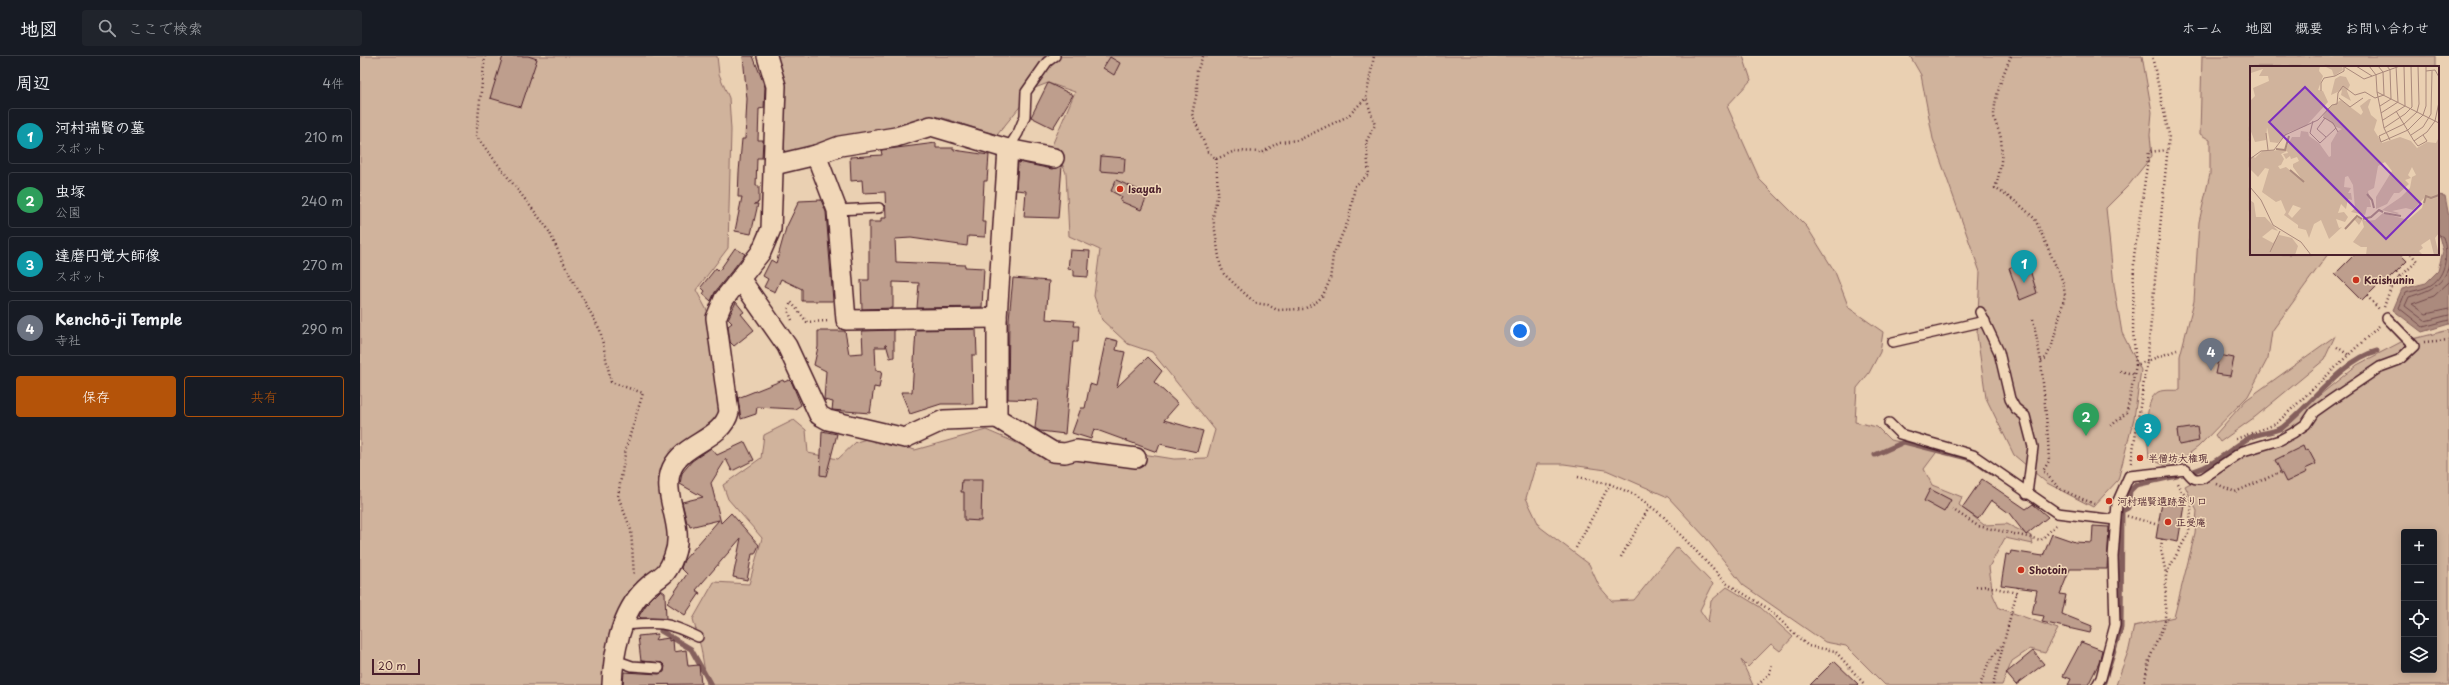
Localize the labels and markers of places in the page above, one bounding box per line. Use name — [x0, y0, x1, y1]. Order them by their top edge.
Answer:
place label: Isayah — [1128, 181, 1162, 196]
marker: Isayah — [1115, 184, 1125, 194]
pin: 1 — [2011, 250, 2037, 283]
place label: Kaishunin — [2364, 272, 2414, 287]
marker: Kaishunin — [2351, 275, 2361, 285]
pin: 4 — [2198, 338, 2224, 371]
pin: 2 — [2073, 403, 2099, 436]
pin: 3 — [2135, 414, 2161, 447]
place label: 半僧坊大権現 — [2148, 450, 2208, 465]
marker: 半僧坊大権現 — [2135, 453, 2145, 463]
place label: 河村瑞賢遺跡登り口 — [2117, 493, 2207, 508]
marker: 河村瑞賢遺跡登り口 — [2104, 496, 2114, 506]
place label: 正受庵 — [2176, 514, 2206, 529]
marker: 正受庵 — [2163, 517, 2173, 527]
place label: Shotoin — [2029, 562, 2067, 577]
marker: Shotoin — [2016, 565, 2026, 575]

